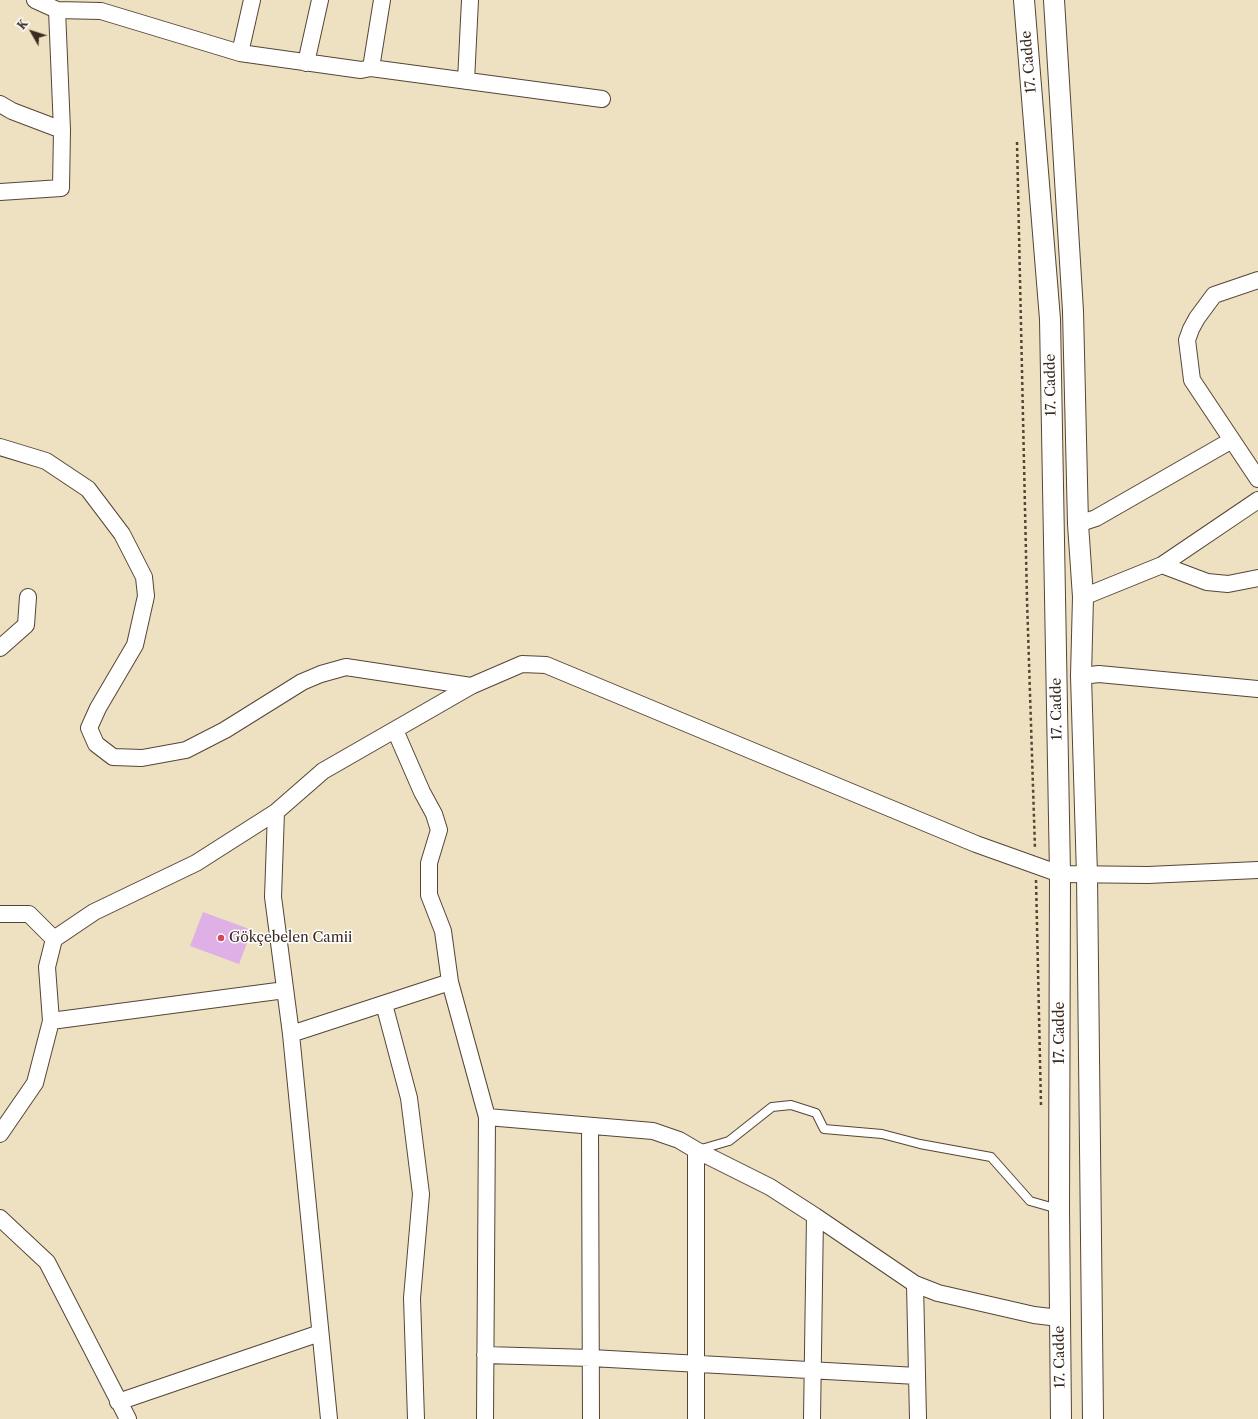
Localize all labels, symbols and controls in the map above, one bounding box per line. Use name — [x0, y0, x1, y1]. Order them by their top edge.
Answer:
north arrow — [12, 12, 52, 52]
text: K — [14, 17, 31, 32]
street label: 17. Cadde — [1018, 30, 1040, 94]
street label: 17. Cadde — [1042, 354, 1060, 416]
street label: 17. Cadde — [1048, 678, 1066, 740]
place label: Gökçebelen Camii — [229, 930, 352, 946]
marker: Gökçebelen Camii — [216, 933, 226, 943]
street label: 17. Cadde — [1052, 1002, 1068, 1064]
street label: 17. Cadde — [1051, 1326, 1069, 1388]

